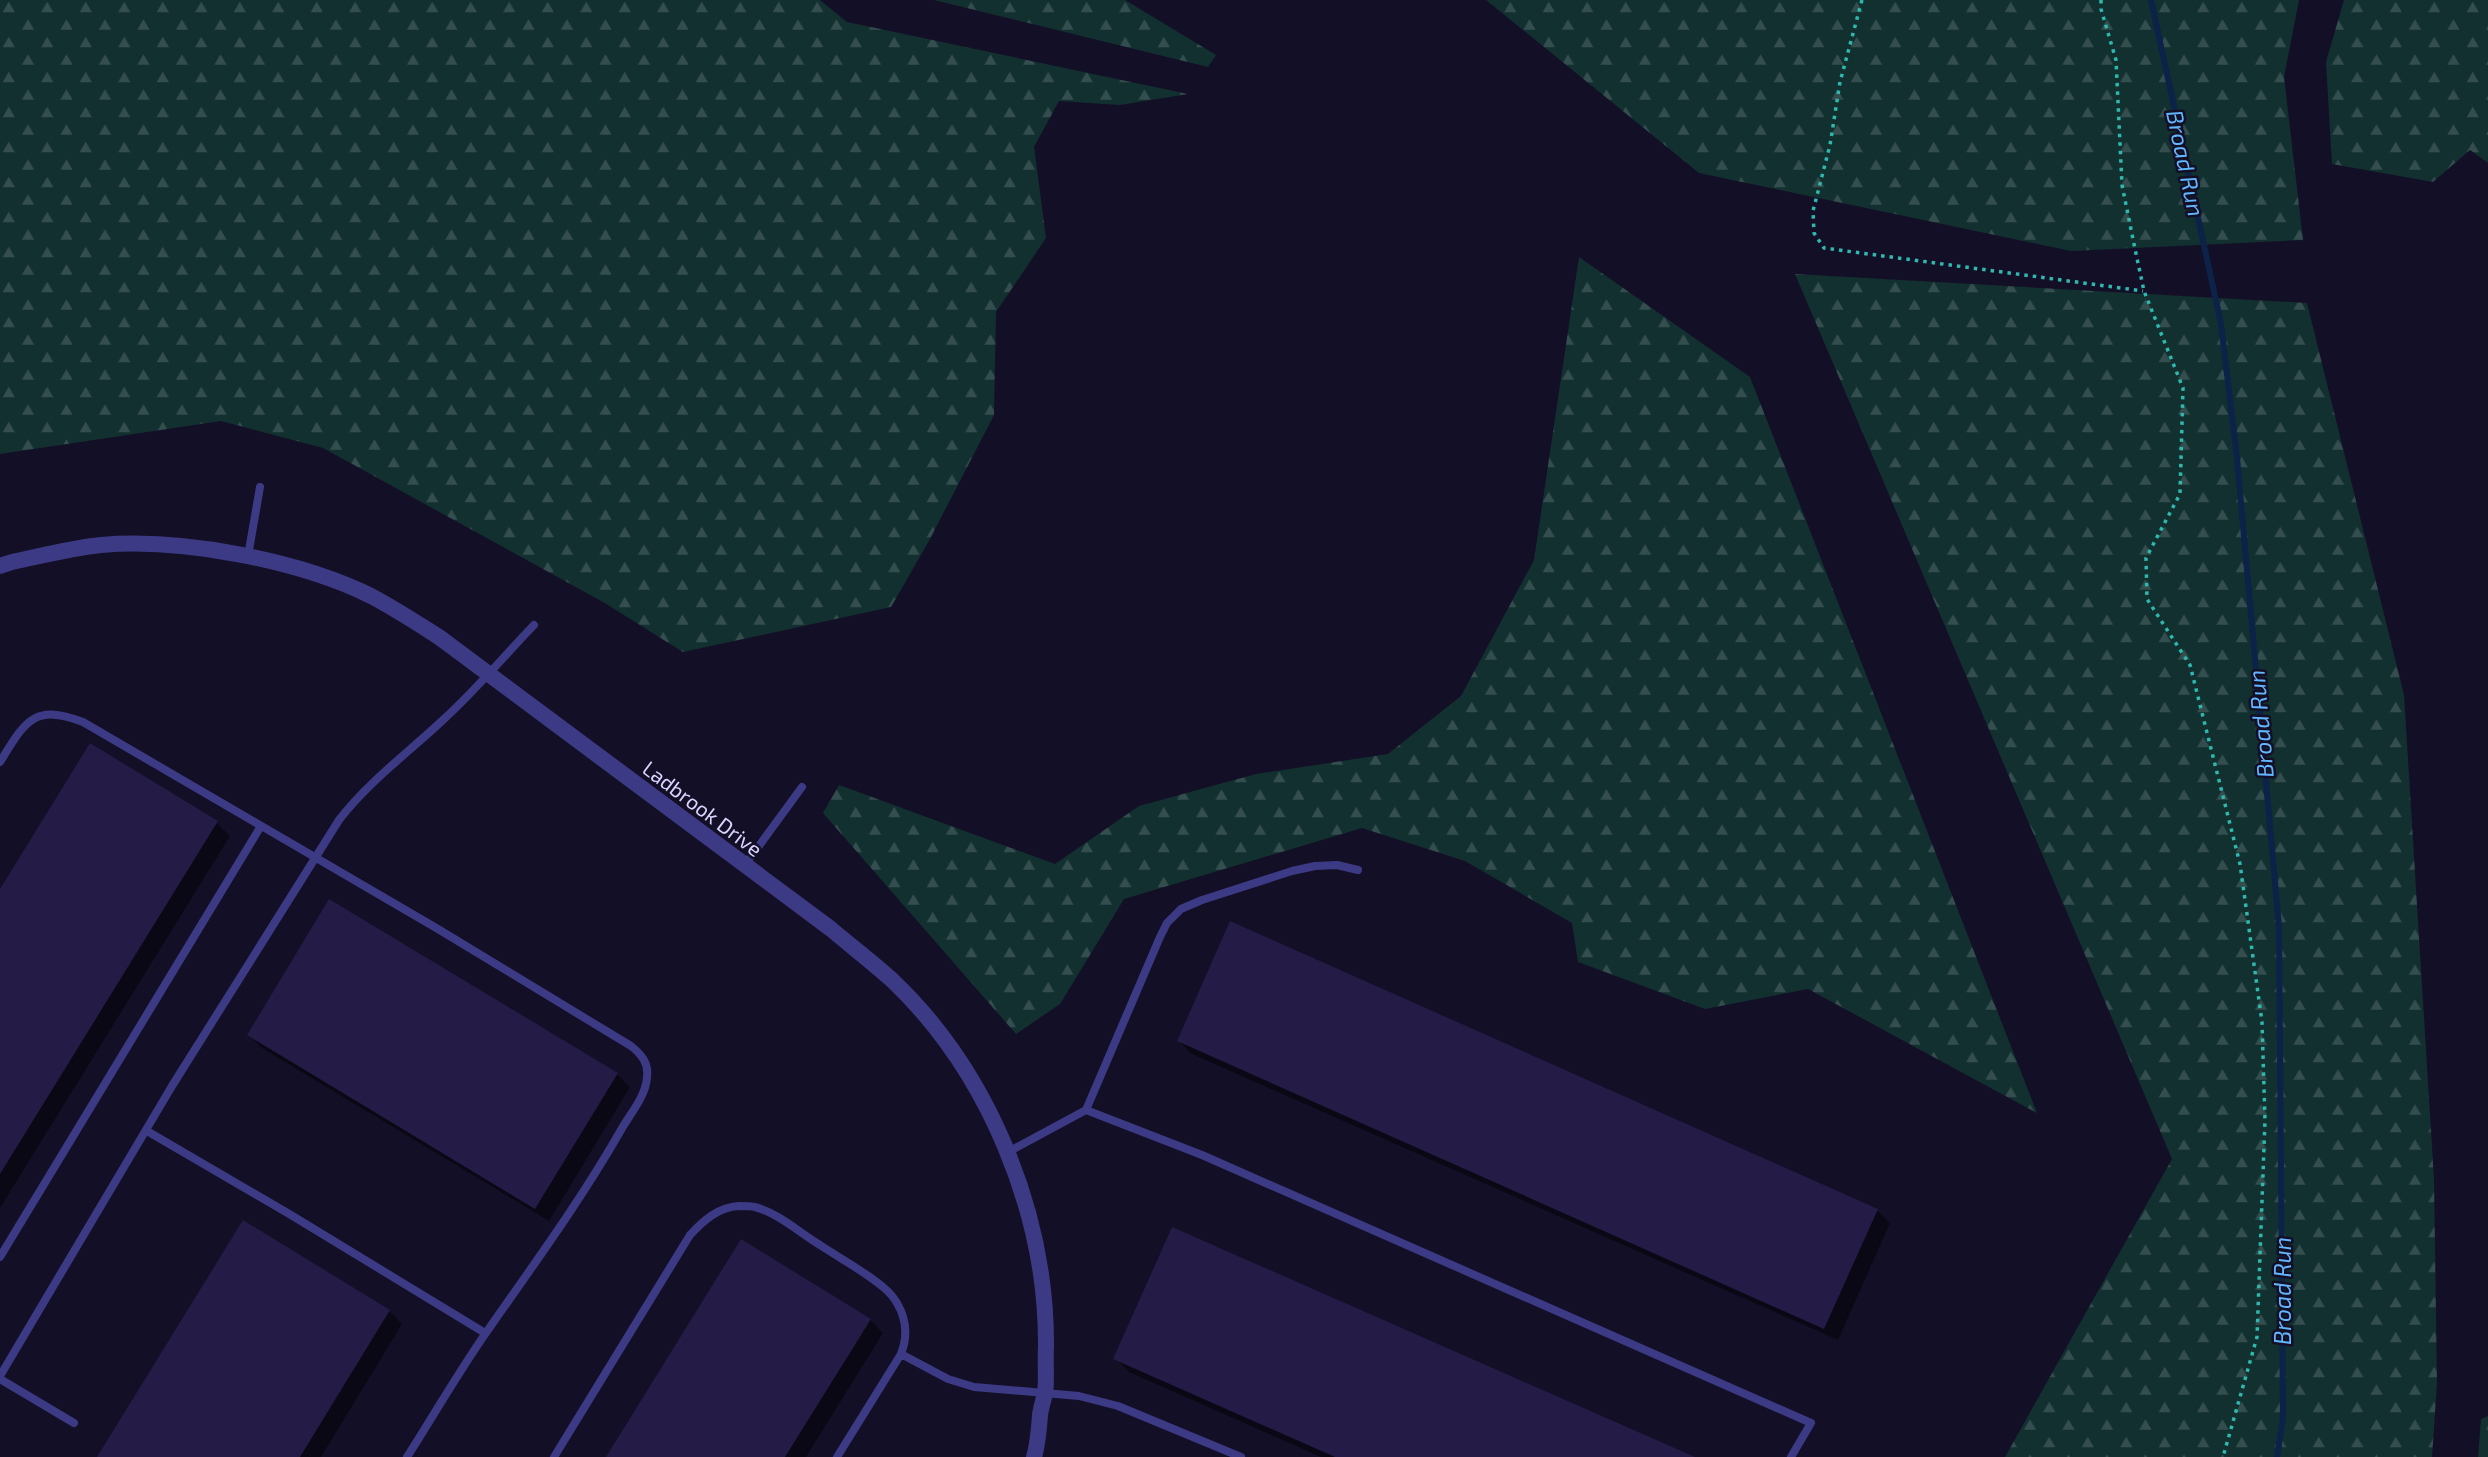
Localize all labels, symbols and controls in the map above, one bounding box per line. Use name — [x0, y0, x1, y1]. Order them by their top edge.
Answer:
water label: Broad Run — [2161, 107, 2211, 219]
water label: Broad Run — [2241, 669, 2279, 779]
street label: Ladbrook Drive — [638, 755, 768, 861]
water label: Broad Run — [2268, 1237, 2296, 1345]

